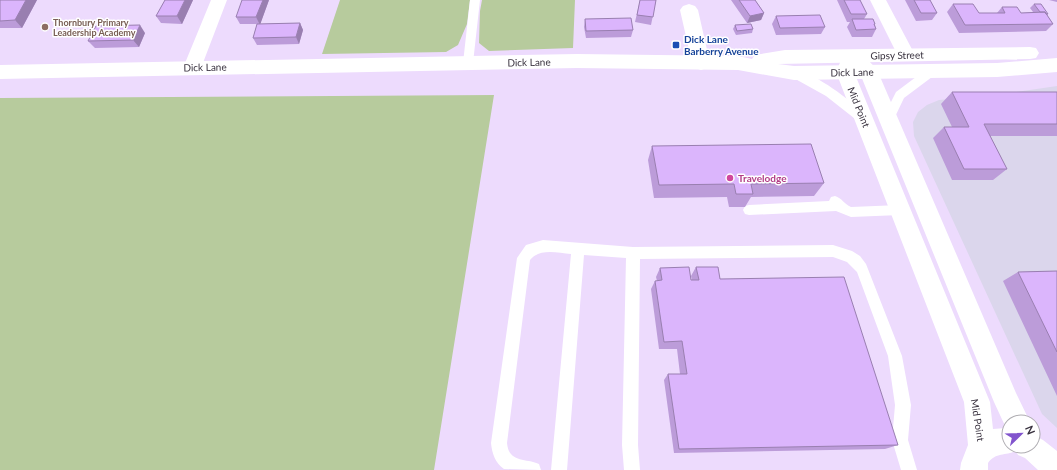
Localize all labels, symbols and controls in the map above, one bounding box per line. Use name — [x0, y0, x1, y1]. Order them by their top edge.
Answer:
place label: Thornbury Primary Leadership Academy — [53, 17, 136, 38]
marker: Thornbury Primary Leadership Academy — [40, 22, 50, 32]
place label: Dick Lane Barberry Avenue — [684, 33, 759, 57]
marker: Dick Lane Barberry Avenue — [671, 40, 681, 50]
street label: Gipsy Street — [870, 49, 924, 61]
street label: Dick Lane — [507, 56, 551, 68]
street label: Dick Lane — [183, 61, 227, 73]
street label: Dick Lane — [830, 66, 874, 78]
street label: Mid Point — [845, 85, 873, 129]
place label: Travelodge — [738, 172, 787, 184]
marker: Travelodge — [725, 173, 735, 183]
street label: Mid Point — [969, 398, 987, 442]
north arrow — [1001, 414, 1041, 454]
text: N — [1023, 423, 1038, 436]

